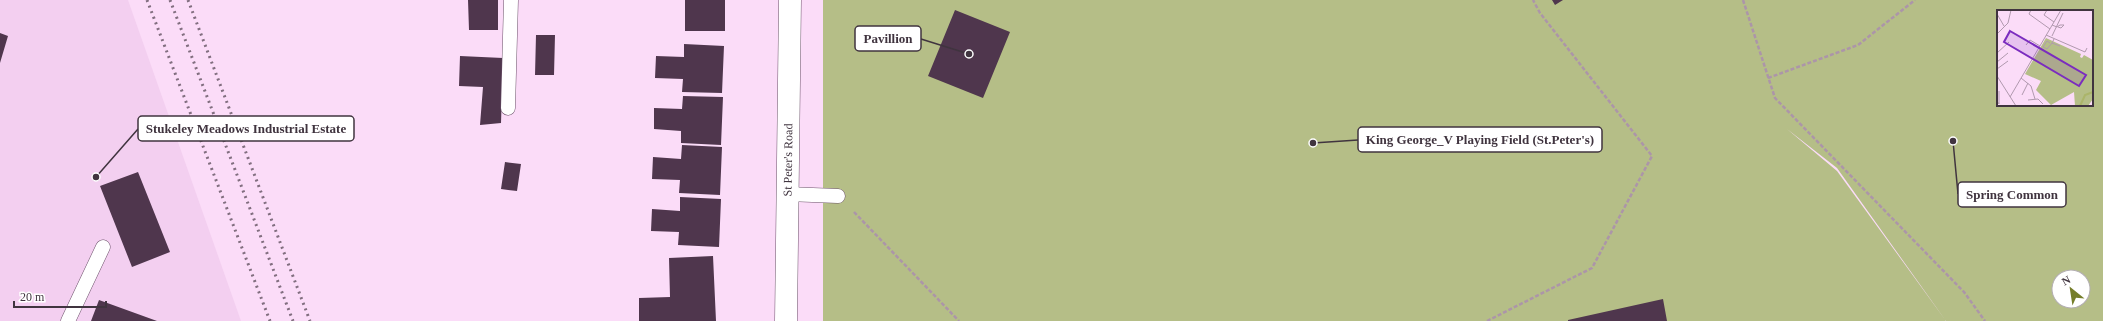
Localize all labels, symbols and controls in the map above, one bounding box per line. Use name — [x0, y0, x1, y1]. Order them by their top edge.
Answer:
inset map — [1997, 10, 2093, 106]
callout: Pavillion — [855, 26, 921, 51]
text: Pavillion — [863, 31, 913, 46]
callout: Stukeley Meadows Industrial Estate — [138, 116, 354, 141]
text: Stukeley Meadows Industrial Estate — [146, 121, 346, 136]
street label: St Peter's Road — [781, 123, 795, 197]
callout: King George_V Playing Field (St.Peter's) — [1358, 127, 1602, 152]
text: King George_V Playing Field (St.Peter's) — [1366, 132, 1594, 147]
callout: Spring Common — [1958, 182, 2066, 207]
text: Spring Common — [1966, 187, 2059, 202]
north arrow — [2051, 269, 2091, 309]
text: N — [2060, 273, 2072, 288]
scale bar — [14, 283, 106, 309]
text: 20 m — [20, 290, 45, 304]

